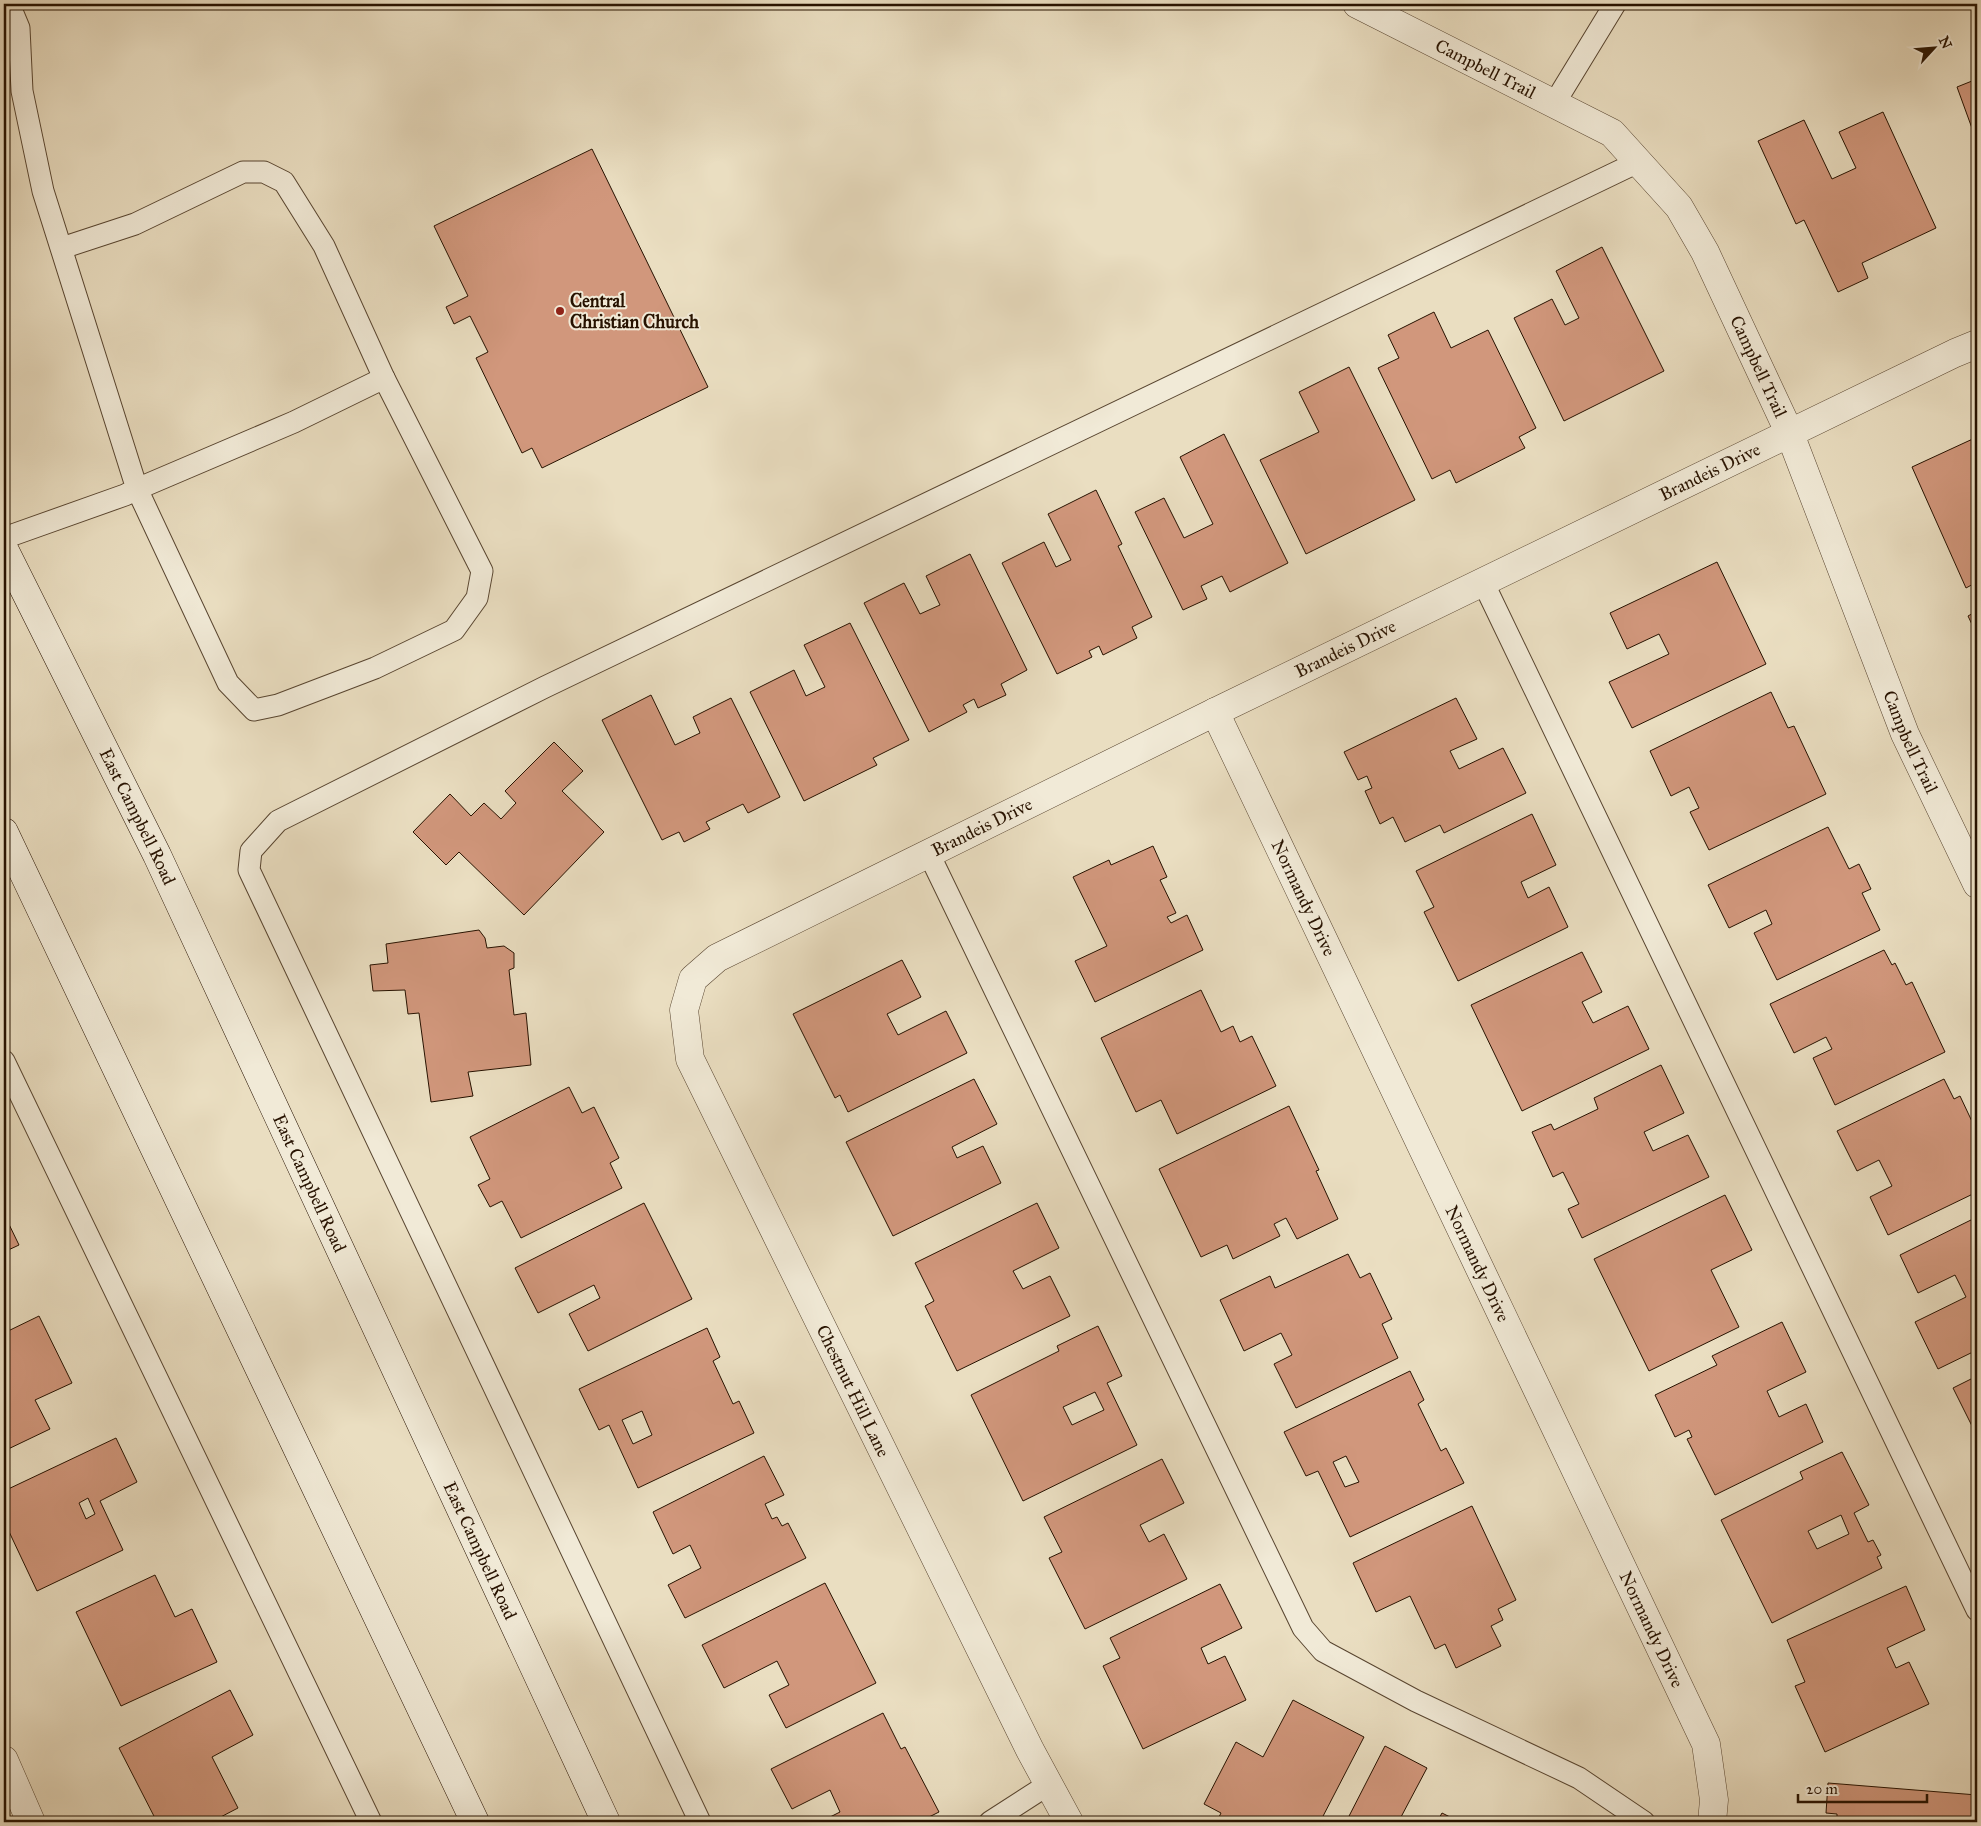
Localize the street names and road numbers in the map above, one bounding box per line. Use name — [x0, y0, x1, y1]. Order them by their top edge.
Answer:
street label: Campbell Trail — [1431, 34, 1540, 104]
street label: Campbell Trail — [1725, 312, 1792, 421]
street label: Brandeis Drive — [1656, 438, 1764, 506]
street label: Brandeis Drive — [1291, 615, 1400, 683]
street label: Campbell Trail — [1878, 687, 1943, 797]
street label: East Campbell Road — [94, 745, 180, 888]
street label: Brandeis Drive — [928, 793, 1036, 861]
street label: Normandy Drive — [1266, 836, 1341, 960]
street label: East Campbell Road — [268, 1111, 351, 1256]
street label: Normandy Drive — [1440, 1202, 1515, 1325]
street label: Chestnut Hill Lane — [811, 1321, 895, 1461]
street label: East Campbell Road — [438, 1478, 521, 1623]
street label: Normandy Drive — [1614, 1568, 1689, 1691]

